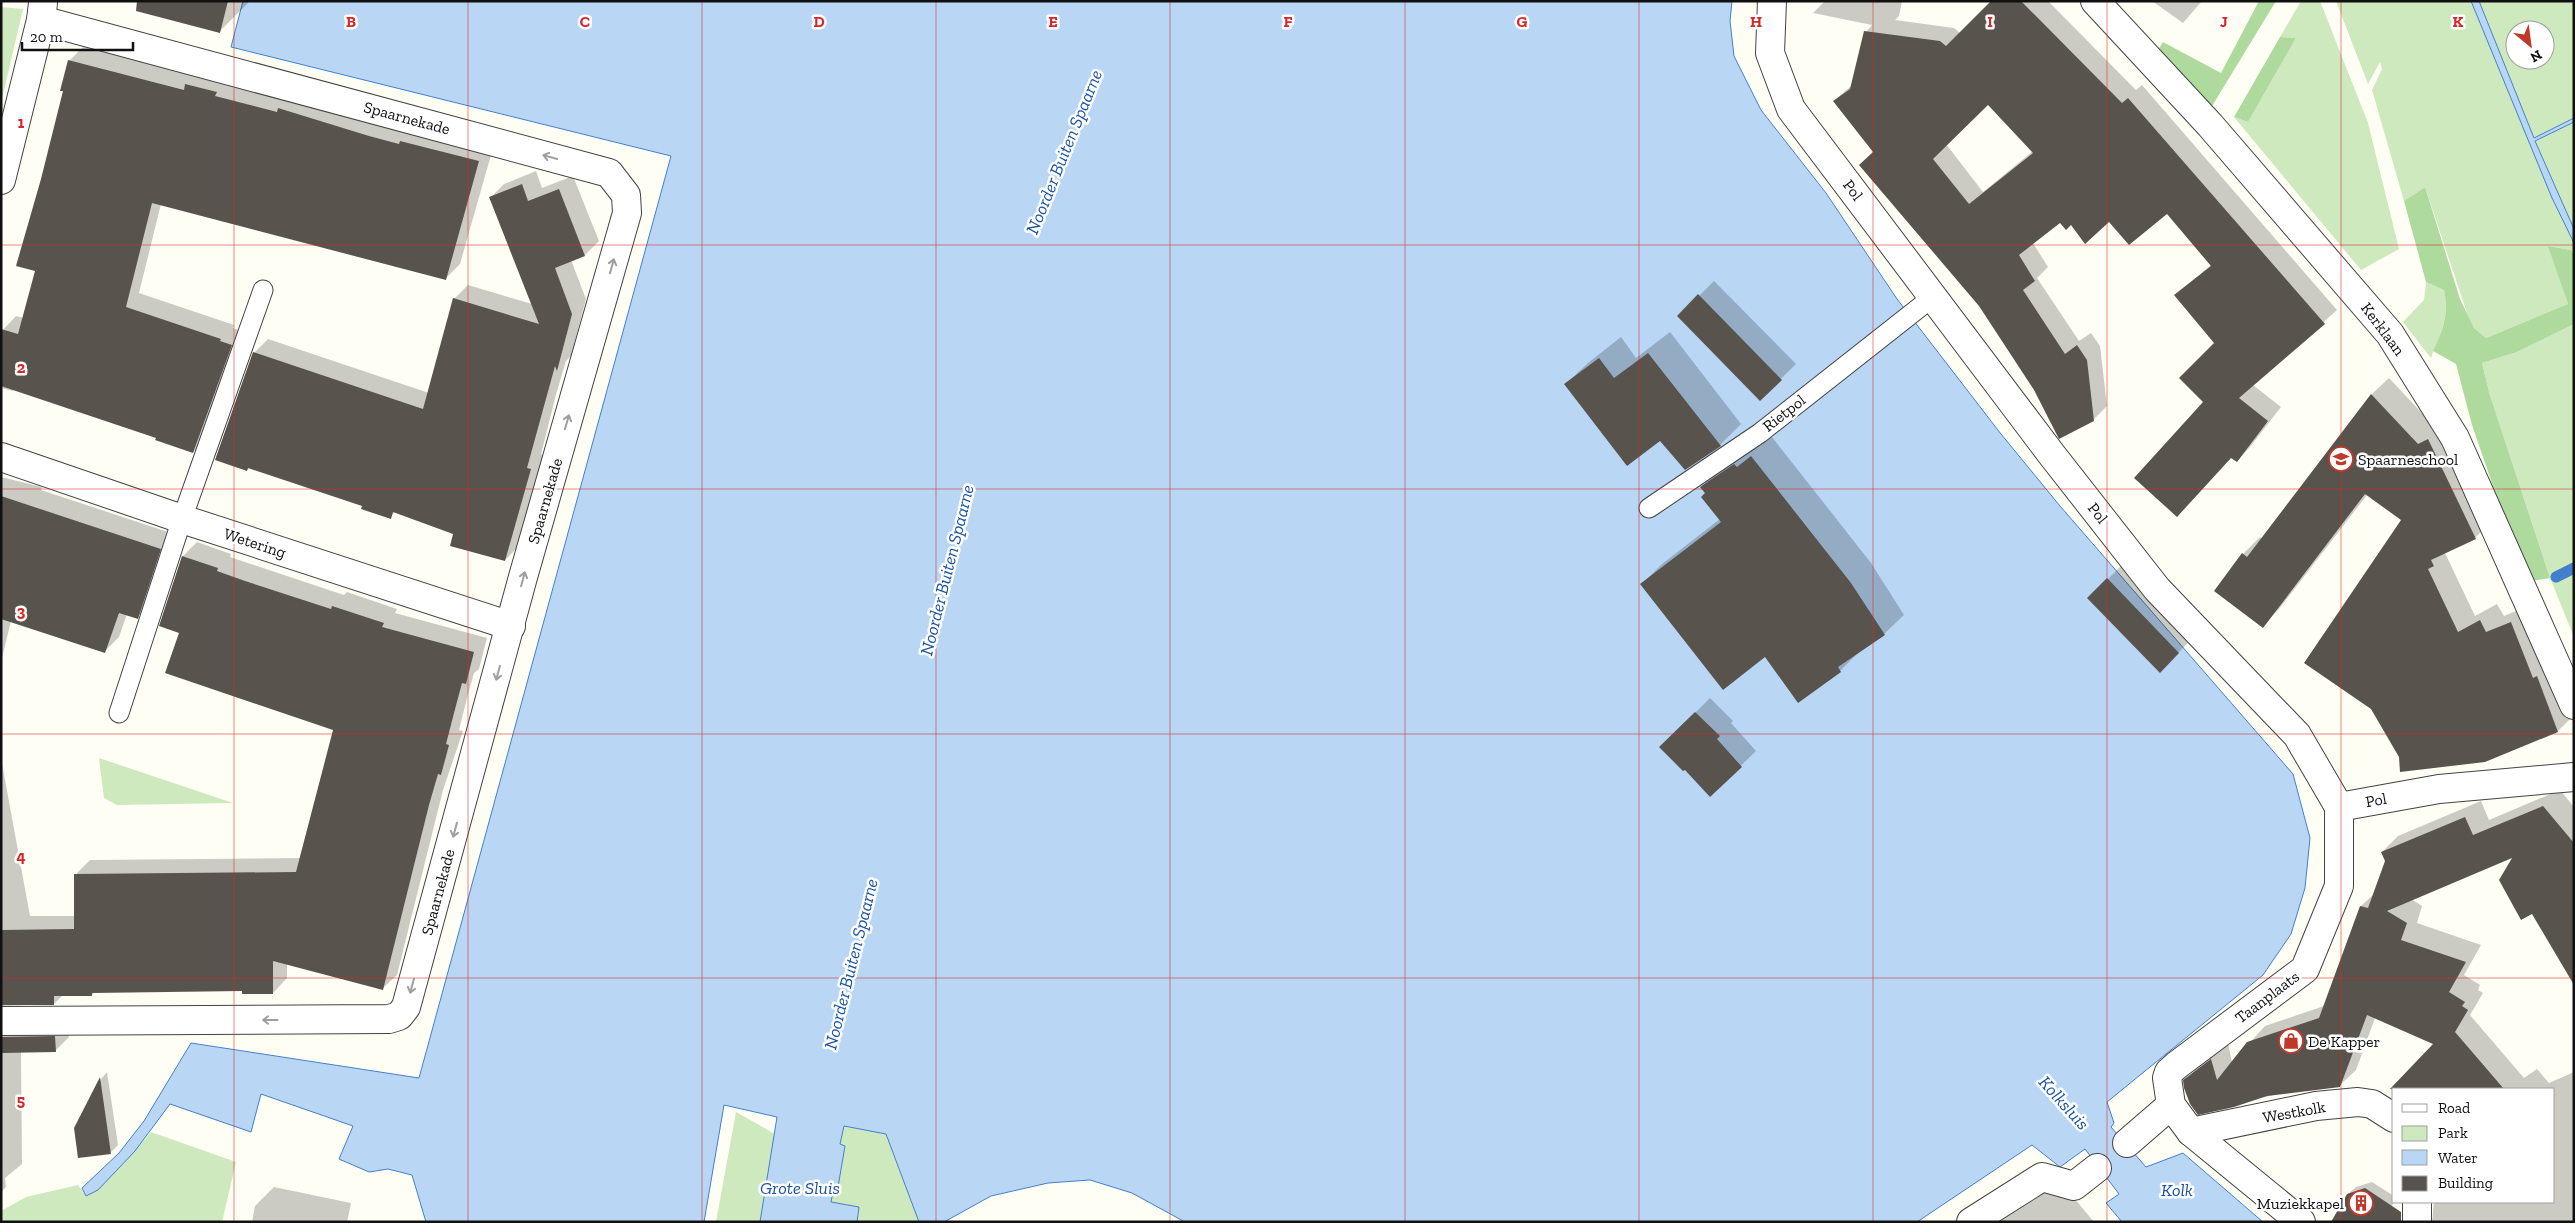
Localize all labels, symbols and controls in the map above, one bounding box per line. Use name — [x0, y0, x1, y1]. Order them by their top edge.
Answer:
text: B — [346, 12, 356, 31]
text: C — [580, 12, 590, 31]
text: D — [813, 12, 825, 31]
text: E — [1048, 12, 1058, 31]
text: F — [1283, 12, 1293, 31]
text: G — [1517, 12, 1528, 31]
text: H — [1750, 12, 1762, 31]
text: I — [1987, 12, 1993, 31]
text: J — [2220, 12, 2228, 31]
text: K — [2453, 12, 2464, 31]
scale bar — [22, 20, 134, 52]
north arrow — [2505, 20, 2555, 70]
text: 20 m — [30, 28, 63, 46]
text: N — [2527, 46, 2545, 66]
water label: Noorder Buiten Spaarne — [1021, 67, 1107, 237]
street label: Spaarnekade — [362, 97, 452, 139]
text: 1 — [18, 113, 25, 132]
one-way arrow — [542, 152, 558, 161]
street label: Pol — [1839, 176, 1867, 204]
one-way arrow — [608, 259, 617, 275]
street label: Kerklaan — [2357, 299, 2410, 360]
text: 2 — [17, 358, 26, 377]
street label: Rietpol — [1759, 390, 1809, 436]
one-way arrow — [563, 415, 573, 431]
school or university icon: Spaarneschool — [2328, 446, 2354, 472]
place label: Spaarneschool — [2358, 450, 2458, 469]
street label: Spaarnekade — [524, 456, 566, 546]
water label: Noorder Buiten Spaarne — [915, 482, 979, 658]
street label: Pol — [2084, 499, 2112, 527]
street label: Wetering — [221, 524, 289, 562]
one-way arrow — [519, 571, 528, 587]
text: 3 — [17, 602, 26, 621]
one-way arrow — [492, 664, 502, 680]
street label: Pol — [2364, 789, 2388, 811]
one-way arrow — [450, 821, 459, 837]
text: 4 — [16, 847, 26, 866]
street label: Spaarnekade — [417, 847, 459, 937]
water label: Noorder Buiten Spaarne — [819, 876, 883, 1052]
street label: Taanplaats — [2231, 967, 2303, 1027]
one-way arrow — [407, 978, 416, 994]
one-way arrow — [262, 1015, 278, 1025]
shop icon: De Kapper — [2278, 1028, 2304, 1054]
place label: De Kapper — [2308, 1032, 2381, 1051]
water label: Kolksluis — [2034, 1071, 2094, 1135]
legend — [2392, 1088, 2555, 1203]
text: 5 — [17, 1091, 25, 1110]
street label: Westkolk — [2261, 1097, 2328, 1127]
text: Road — [2438, 1099, 2471, 1117]
text: Park — [2438, 1124, 2468, 1142]
text: Water — [2438, 1149, 2478, 1167]
text: Building — [2438, 1174, 2493, 1192]
water label: Grote Sluis — [760, 1177, 840, 1199]
water label: Kolk — [2161, 1179, 2193, 1201]
building icon: Muziekkapel — [2348, 1190, 2374, 1216]
place label: Muziekkapel — [2257, 1194, 2344, 1213]

